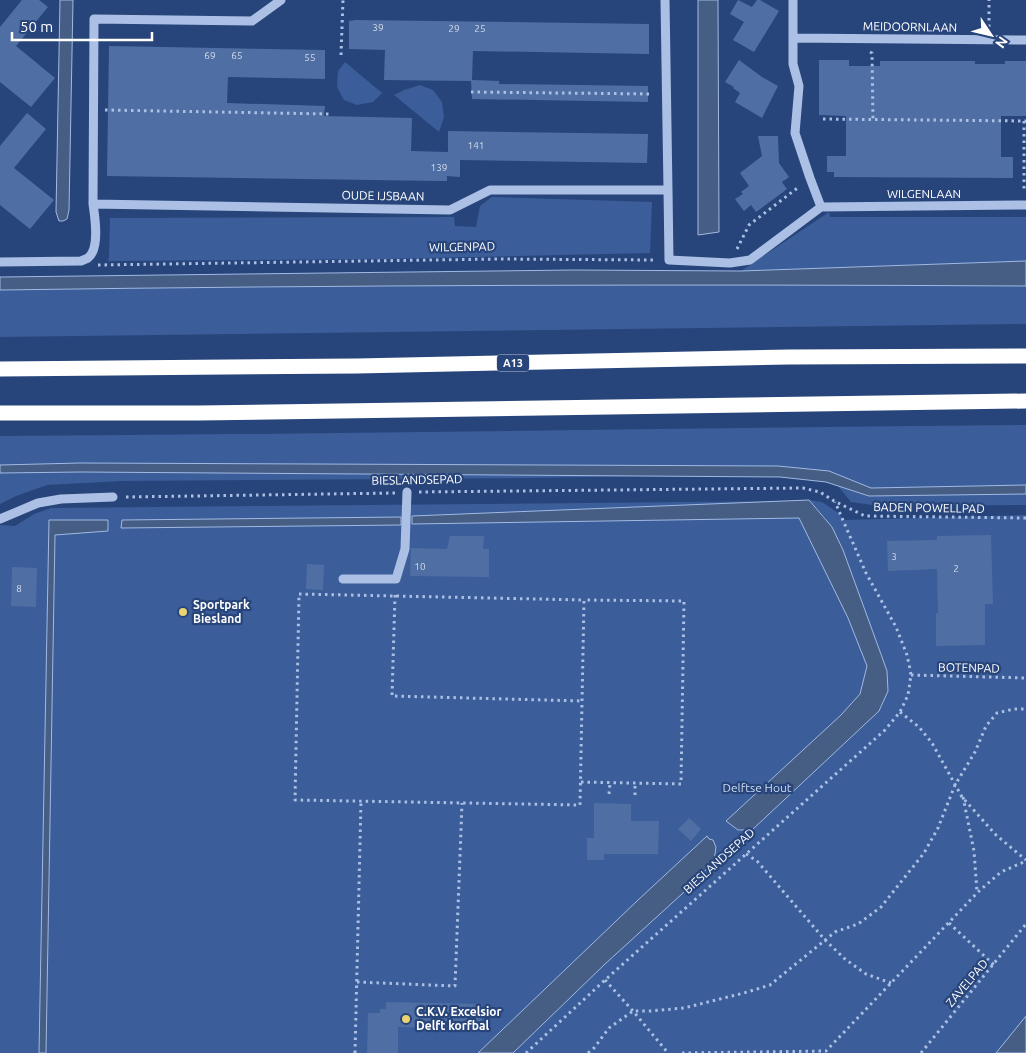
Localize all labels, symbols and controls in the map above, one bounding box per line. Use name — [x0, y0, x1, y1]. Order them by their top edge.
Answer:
scale bar — [12, 10, 152, 42]
north arrow — [966, 10, 1016, 60]
text: 50 m — [20, 18, 53, 35]
street label: MEIDOORNLAAN — [863, 19, 957, 34]
house number: 39 — [372, 22, 384, 33]
house number: 29 — [448, 23, 460, 34]
house number: 25 — [474, 23, 486, 34]
text: N — [992, 34, 1011, 51]
house number: 69 — [204, 50, 216, 61]
house number: 65 — [231, 50, 243, 61]
house number: 55 — [304, 52, 316, 63]
house number: 141 — [468, 140, 484, 151]
house number: 139 — [431, 162, 447, 173]
street label: WILGENLAAN — [887, 187, 961, 200]
street label: OUDE IJSBAAN — [341, 188, 425, 203]
street label: WILGENPAD — [429, 239, 495, 254]
road number: A13 — [497, 354, 529, 372]
street label: BIESLANDSEPAD — [371, 472, 463, 487]
street label: BADEN POWELLPAD — [873, 500, 985, 515]
house number: 3 — [891, 551, 897, 562]
house number: 10 — [414, 561, 426, 572]
house number: 2 — [953, 563, 959, 574]
house number: 8 — [16, 583, 22, 594]
place label: Sportpark Biesland — [193, 598, 250, 625]
marker: Sportpark Biesland — [177, 606, 189, 618]
street label: BOTENPAD — [938, 660, 1000, 675]
park label: Delftse Hout — [722, 781, 792, 794]
street label: BIESLANDSEPAD — [681, 825, 757, 896]
street label: ZAVELPAD — [943, 956, 990, 1009]
place label: C.K.V. Excelsior Delft korfbal — [416, 1005, 502, 1032]
marker: C.K.V. Excelsior Delft korfbal — [400, 1013, 412, 1025]

